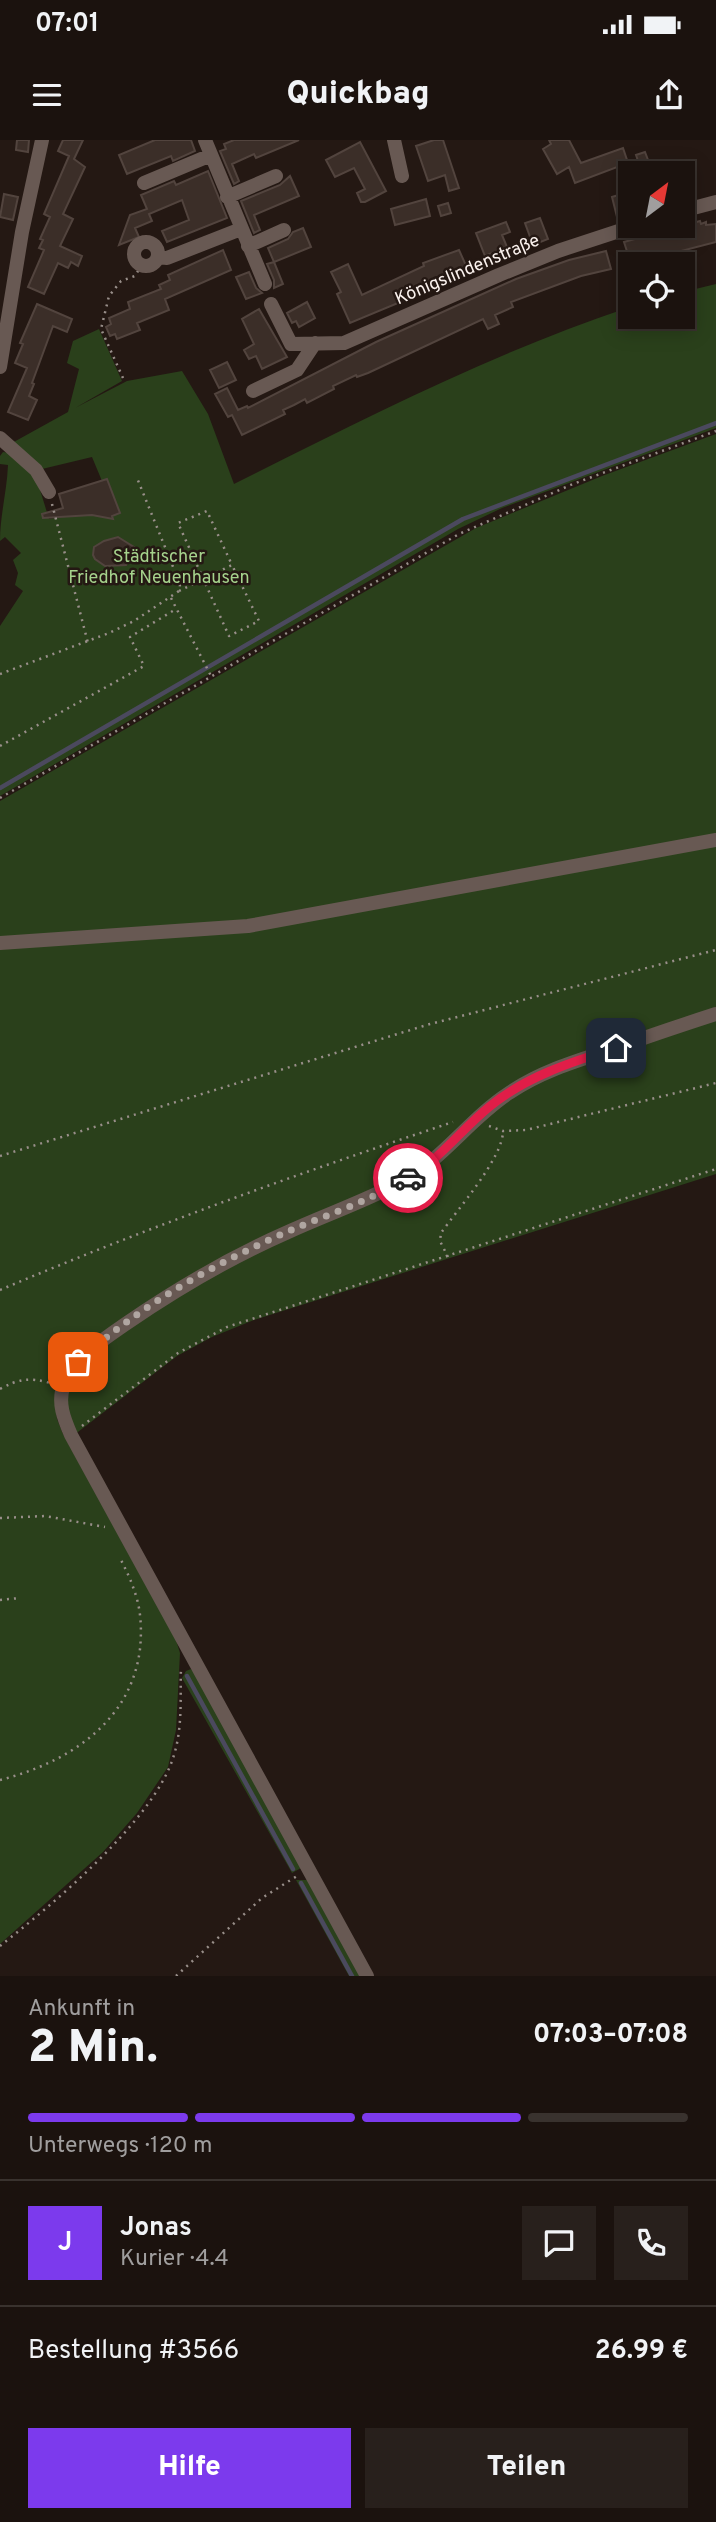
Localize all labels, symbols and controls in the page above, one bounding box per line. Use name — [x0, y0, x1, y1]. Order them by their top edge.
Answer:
text: 07:01 — [35, 8, 99, 41]
text: Quickbag — [286, 75, 430, 115]
icon: menu — [28, 76, 66, 114]
icon: share — [650, 76, 688, 114]
north arrow — [618, 161, 695, 238]
map controls — [618, 161, 695, 329]
street label: Königslindenstraße — [392, 230, 543, 311]
button: locate — [618, 252, 695, 329]
park label: Städtischer Friedhof Neuenhausen — [68, 546, 250, 590]
pin — [586, 1018, 646, 1078]
icon: home — [597, 1029, 635, 1067]
courier — [373, 1143, 443, 1213]
icon: car — [389, 1159, 427, 1197]
pin — [48, 1332, 108, 1392]
icon: bag — [59, 1343, 97, 1381]
text: Ankunft in — [28, 1995, 135, 2024]
text: 07:03–07:08 — [533, 2019, 688, 2052]
text: 2 Min. — [28, 2020, 158, 2079]
text: Unterwegs · 120 m — [28, 2132, 212, 2161]
button: chat — [522, 2206, 596, 2280]
button: phone — [614, 2206, 688, 2280]
text: Jonas — [120, 2212, 192, 2245]
text: J — [58, 2227, 72, 2260]
text: Kurier · 4.4 — [120, 2245, 229, 2274]
text: Bestellung #3566 — [28, 2335, 239, 2368]
text: 26.99 € — [595, 2335, 688, 2368]
button: Hilfe — [28, 2428, 351, 2508]
button: Teilen — [365, 2428, 688, 2508]

